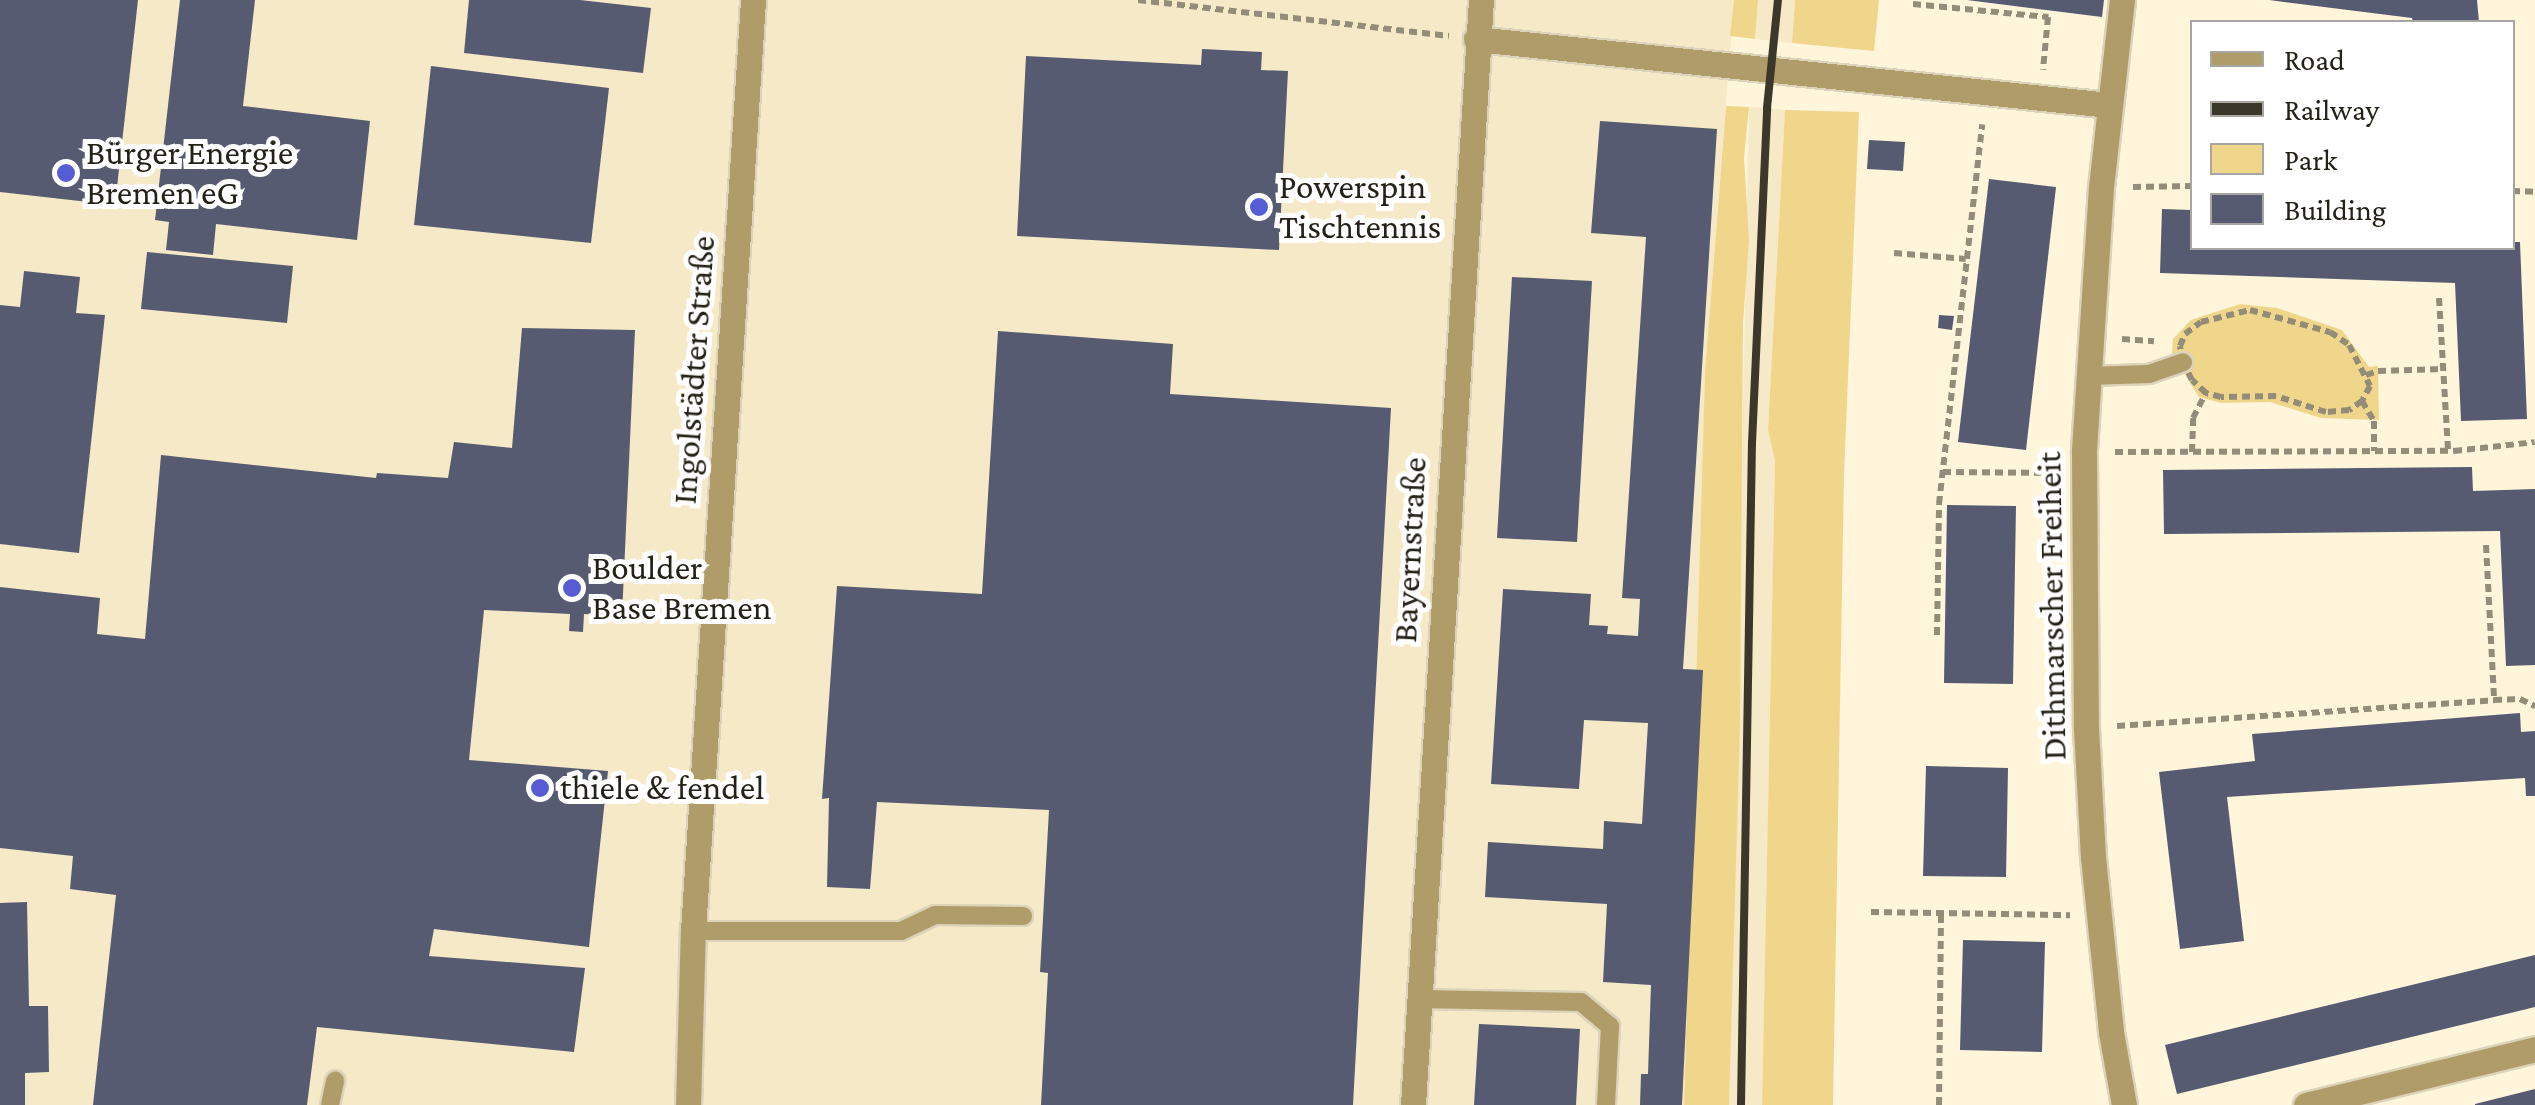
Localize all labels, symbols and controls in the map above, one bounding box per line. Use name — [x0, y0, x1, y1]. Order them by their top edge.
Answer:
legend — [2190, 20, 2515, 250]
text: Road — [2284, 43, 2345, 76]
text: Railway — [2284, 93, 2379, 126]
place label: Bürger Energie Bremen eG — [86, 132, 293, 214]
text: Park — [2284, 143, 2337, 176]
marker: Bürger Energie Bremen eG — [55, 162, 77, 184]
place label: Powerspin Tischtennis — [1279, 166, 1441, 248]
text: Building — [2284, 193, 2386, 226]
marker: Powerspin Tischtennis — [1248, 196, 1270, 218]
street label: Ingolstädter Straße — [664, 234, 724, 506]
street label: Dithmarscher Freiheit — [2028, 451, 2076, 761]
street label: Bayernstraße — [1384, 456, 1436, 644]
place label: Boulder Base Bremen — [592, 547, 772, 629]
marker: Boulder Base Bremen — [561, 577, 583, 599]
place label: thiele & fendel — [560, 767, 764, 809]
marker: thiele & fendel — [529, 777, 551, 799]

